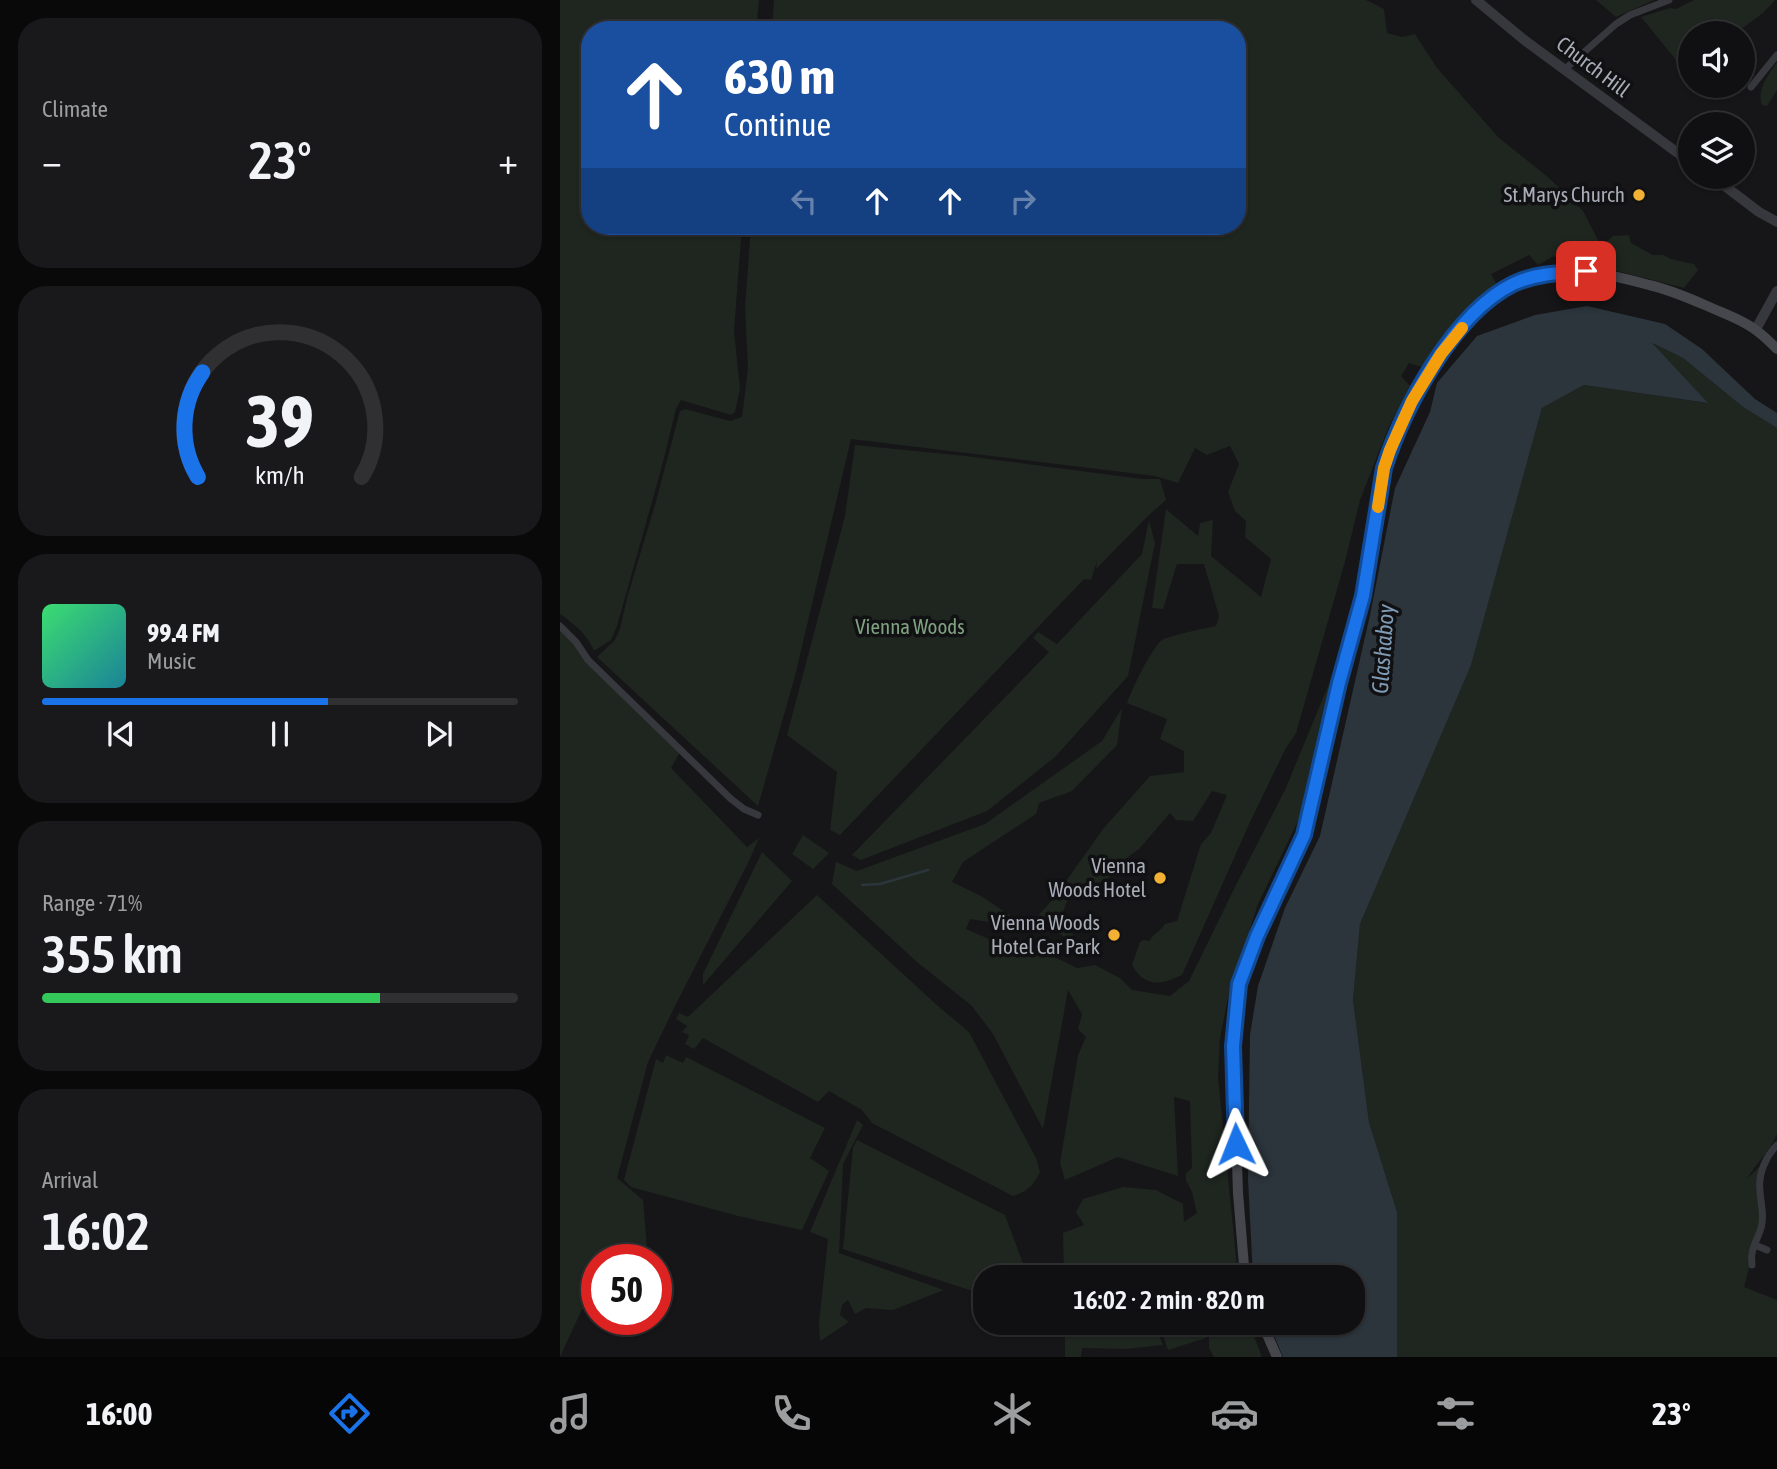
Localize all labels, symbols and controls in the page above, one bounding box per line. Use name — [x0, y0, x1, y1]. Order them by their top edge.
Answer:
map controls — [1678, 21, 1755, 189]
button: sound — [1678, 21, 1755, 98]
street label: Church Hill — [1552, 31, 1635, 102]
text: 630 m — [724, 48, 835, 104]
icon: ahead — [609, 49, 700, 140]
text: Climate — [42, 96, 108, 122]
text: Continue — [724, 106, 831, 143]
button: layers — [1678, 112, 1755, 189]
text: 23° — [248, 130, 312, 190]
text: − — [42, 139, 62, 182]
text: + — [498, 139, 518, 182]
icon: left — [785, 182, 823, 220]
icon: ahead — [858, 182, 896, 220]
icon: ahead — [931, 182, 969, 220]
icon: right — [1004, 182, 1042, 220]
place label: St.Marys Church — [1503, 182, 1625, 206]
marker: St.Marys Church — [1631, 187, 1647, 203]
pin — [1556, 241, 1616, 301]
icon: arrive — [1567, 252, 1605, 290]
text: 39 — [246, 379, 314, 462]
text: km/h — [255, 460, 305, 488]
water label: Glashaboy — [1367, 603, 1399, 695]
park label: Vienna Woods — [855, 614, 965, 638]
text: 99.4 FM — [147, 618, 220, 648]
text: Music — [147, 648, 195, 674]
icon: previous — [102, 715, 140, 753]
icon: pause — [261, 715, 299, 753]
icon: next — [420, 715, 458, 753]
place label: Vienna Woods Hotel — [1048, 853, 1146, 901]
marker: Vienna Woods Hotel — [1152, 870, 1168, 886]
text: Range · 71% — [42, 890, 142, 916]
place label: Vienna Woods Hotel Car Park — [991, 910, 1100, 958]
text: 355 km — [42, 924, 183, 984]
marker: Vienna Woods Hotel Car Park — [1106, 927, 1122, 943]
position arrow — [1199, 1107, 1273, 1181]
text: Arrival — [42, 1167, 98, 1193]
text: 16:02 — [42, 1201, 150, 1261]
speed limit sign: 50 — [581, 1244, 672, 1335]
text: 16:02 · 2 min · 820 m — [1073, 1285, 1265, 1315]
icon: directions — [325, 1389, 374, 1438]
icon: music — [546, 1389, 595, 1438]
icon: phone — [767, 1389, 816, 1438]
icon: climate — [988, 1389, 1037, 1438]
icon: car — [1210, 1389, 1259, 1438]
icon: filters — [1431, 1389, 1480, 1438]
text: 16:00 — [86, 1395, 153, 1432]
text: 23° — [1652, 1395, 1691, 1432]

